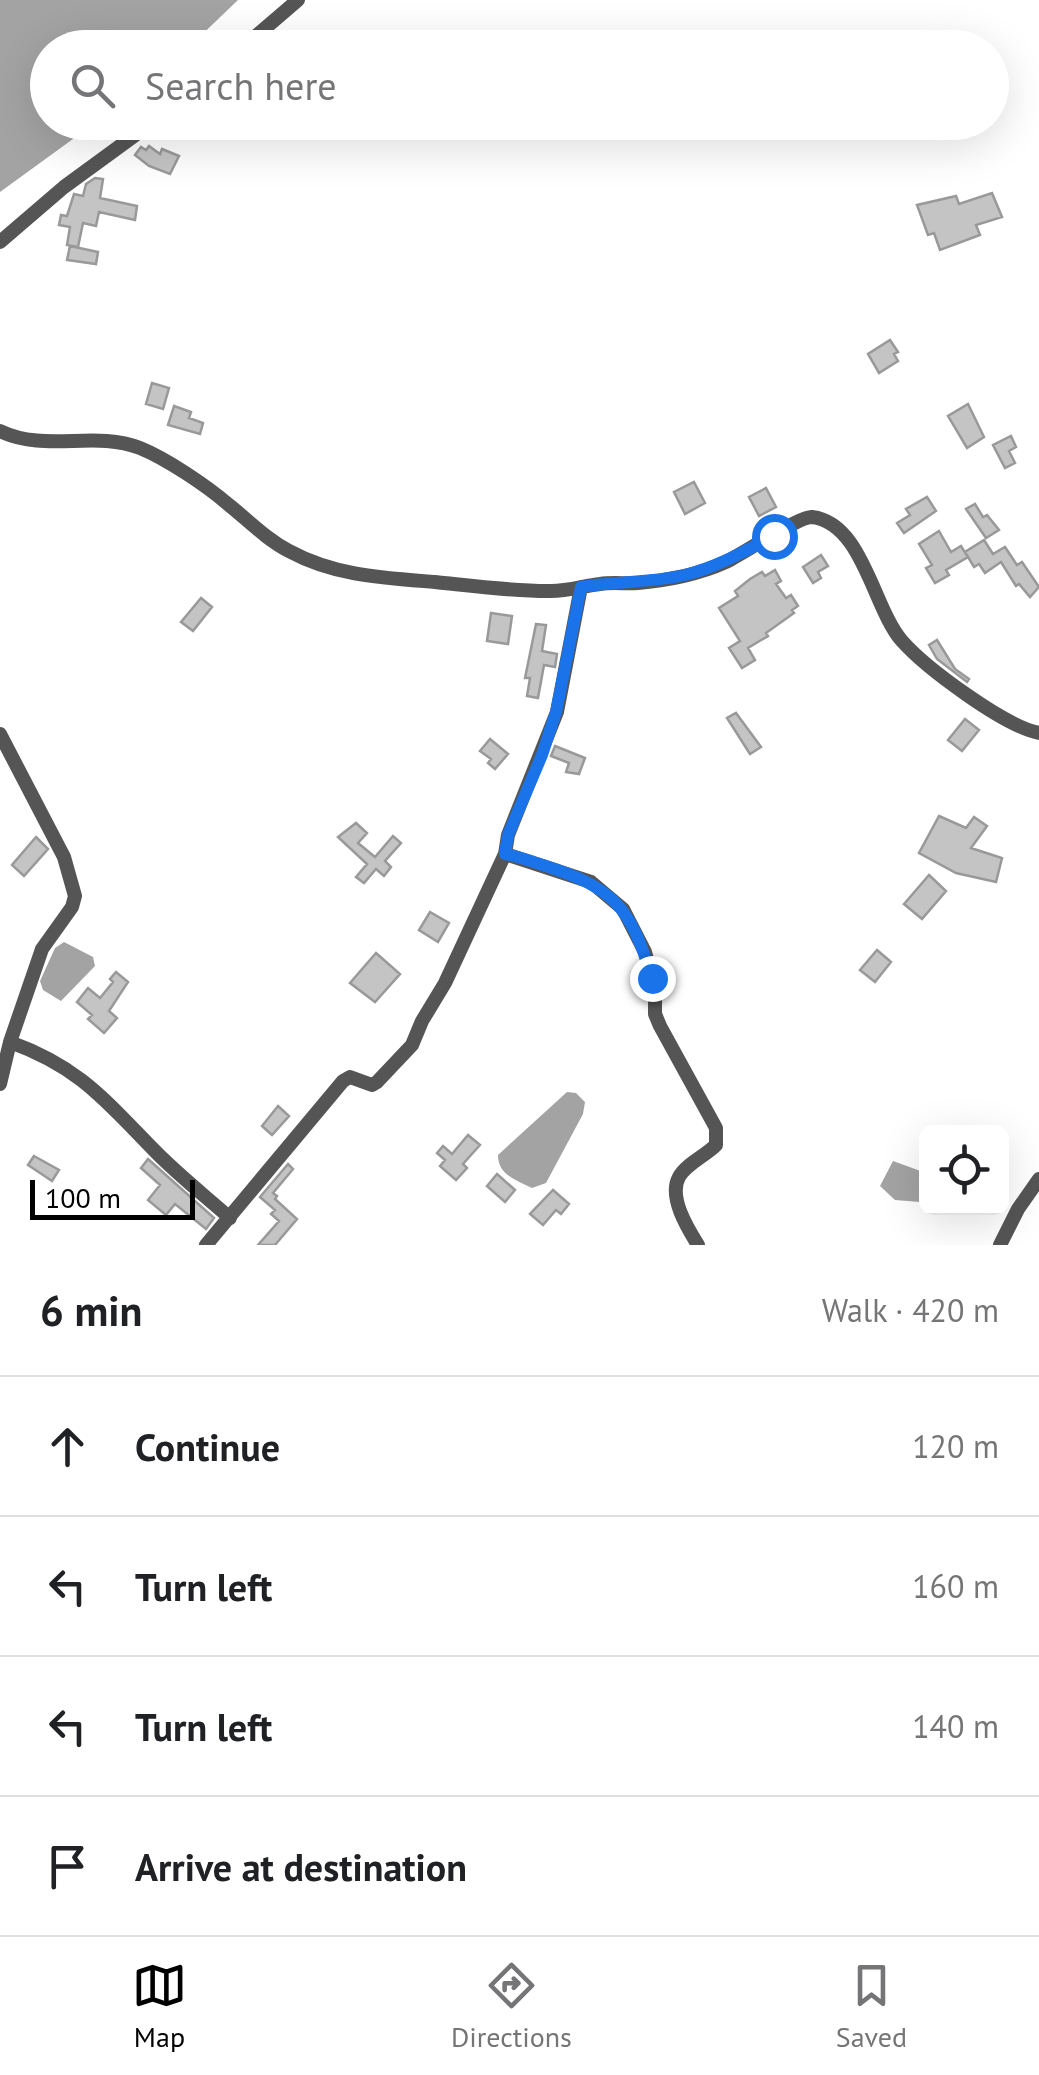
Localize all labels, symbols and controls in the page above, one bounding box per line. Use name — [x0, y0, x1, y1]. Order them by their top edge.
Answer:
search box — [30, 30, 1009, 140]
icon: search — [65, 58, 120, 113]
text: Search here — [145, 61, 337, 110]
route start — [752, 514, 798, 560]
route end — [630, 956, 676, 1002]
map controls — [919, 1125, 1009, 1215]
button: locate — [919, 1125, 1009, 1215]
scale bar — [30, 1175, 195, 1220]
text: 100 m — [45, 1179, 121, 1216]
text: 6 min — [40, 1283, 142, 1338]
text: Walk · 420 m — [822, 1289, 999, 1331]
icon: ahead — [40, 1419, 95, 1474]
text: Continue — [135, 1422, 280, 1471]
text: 120 m — [912, 1425, 999, 1467]
icon: left — [40, 1559, 95, 1614]
text: Turn left — [135, 1562, 272, 1611]
text: 160 m — [912, 1565, 999, 1607]
icon: left — [40, 1699, 95, 1754]
text: Turn left — [135, 1702, 272, 1751]
text: 140 m — [912, 1705, 999, 1747]
icon: arrive — [40, 1839, 95, 1894]
text: Arrive at destination — [135, 1842, 467, 1891]
tab: Map — [132, 1958, 187, 2055]
tab: Directions — [451, 1958, 572, 2055]
tab: Saved — [836, 1958, 907, 2055]

